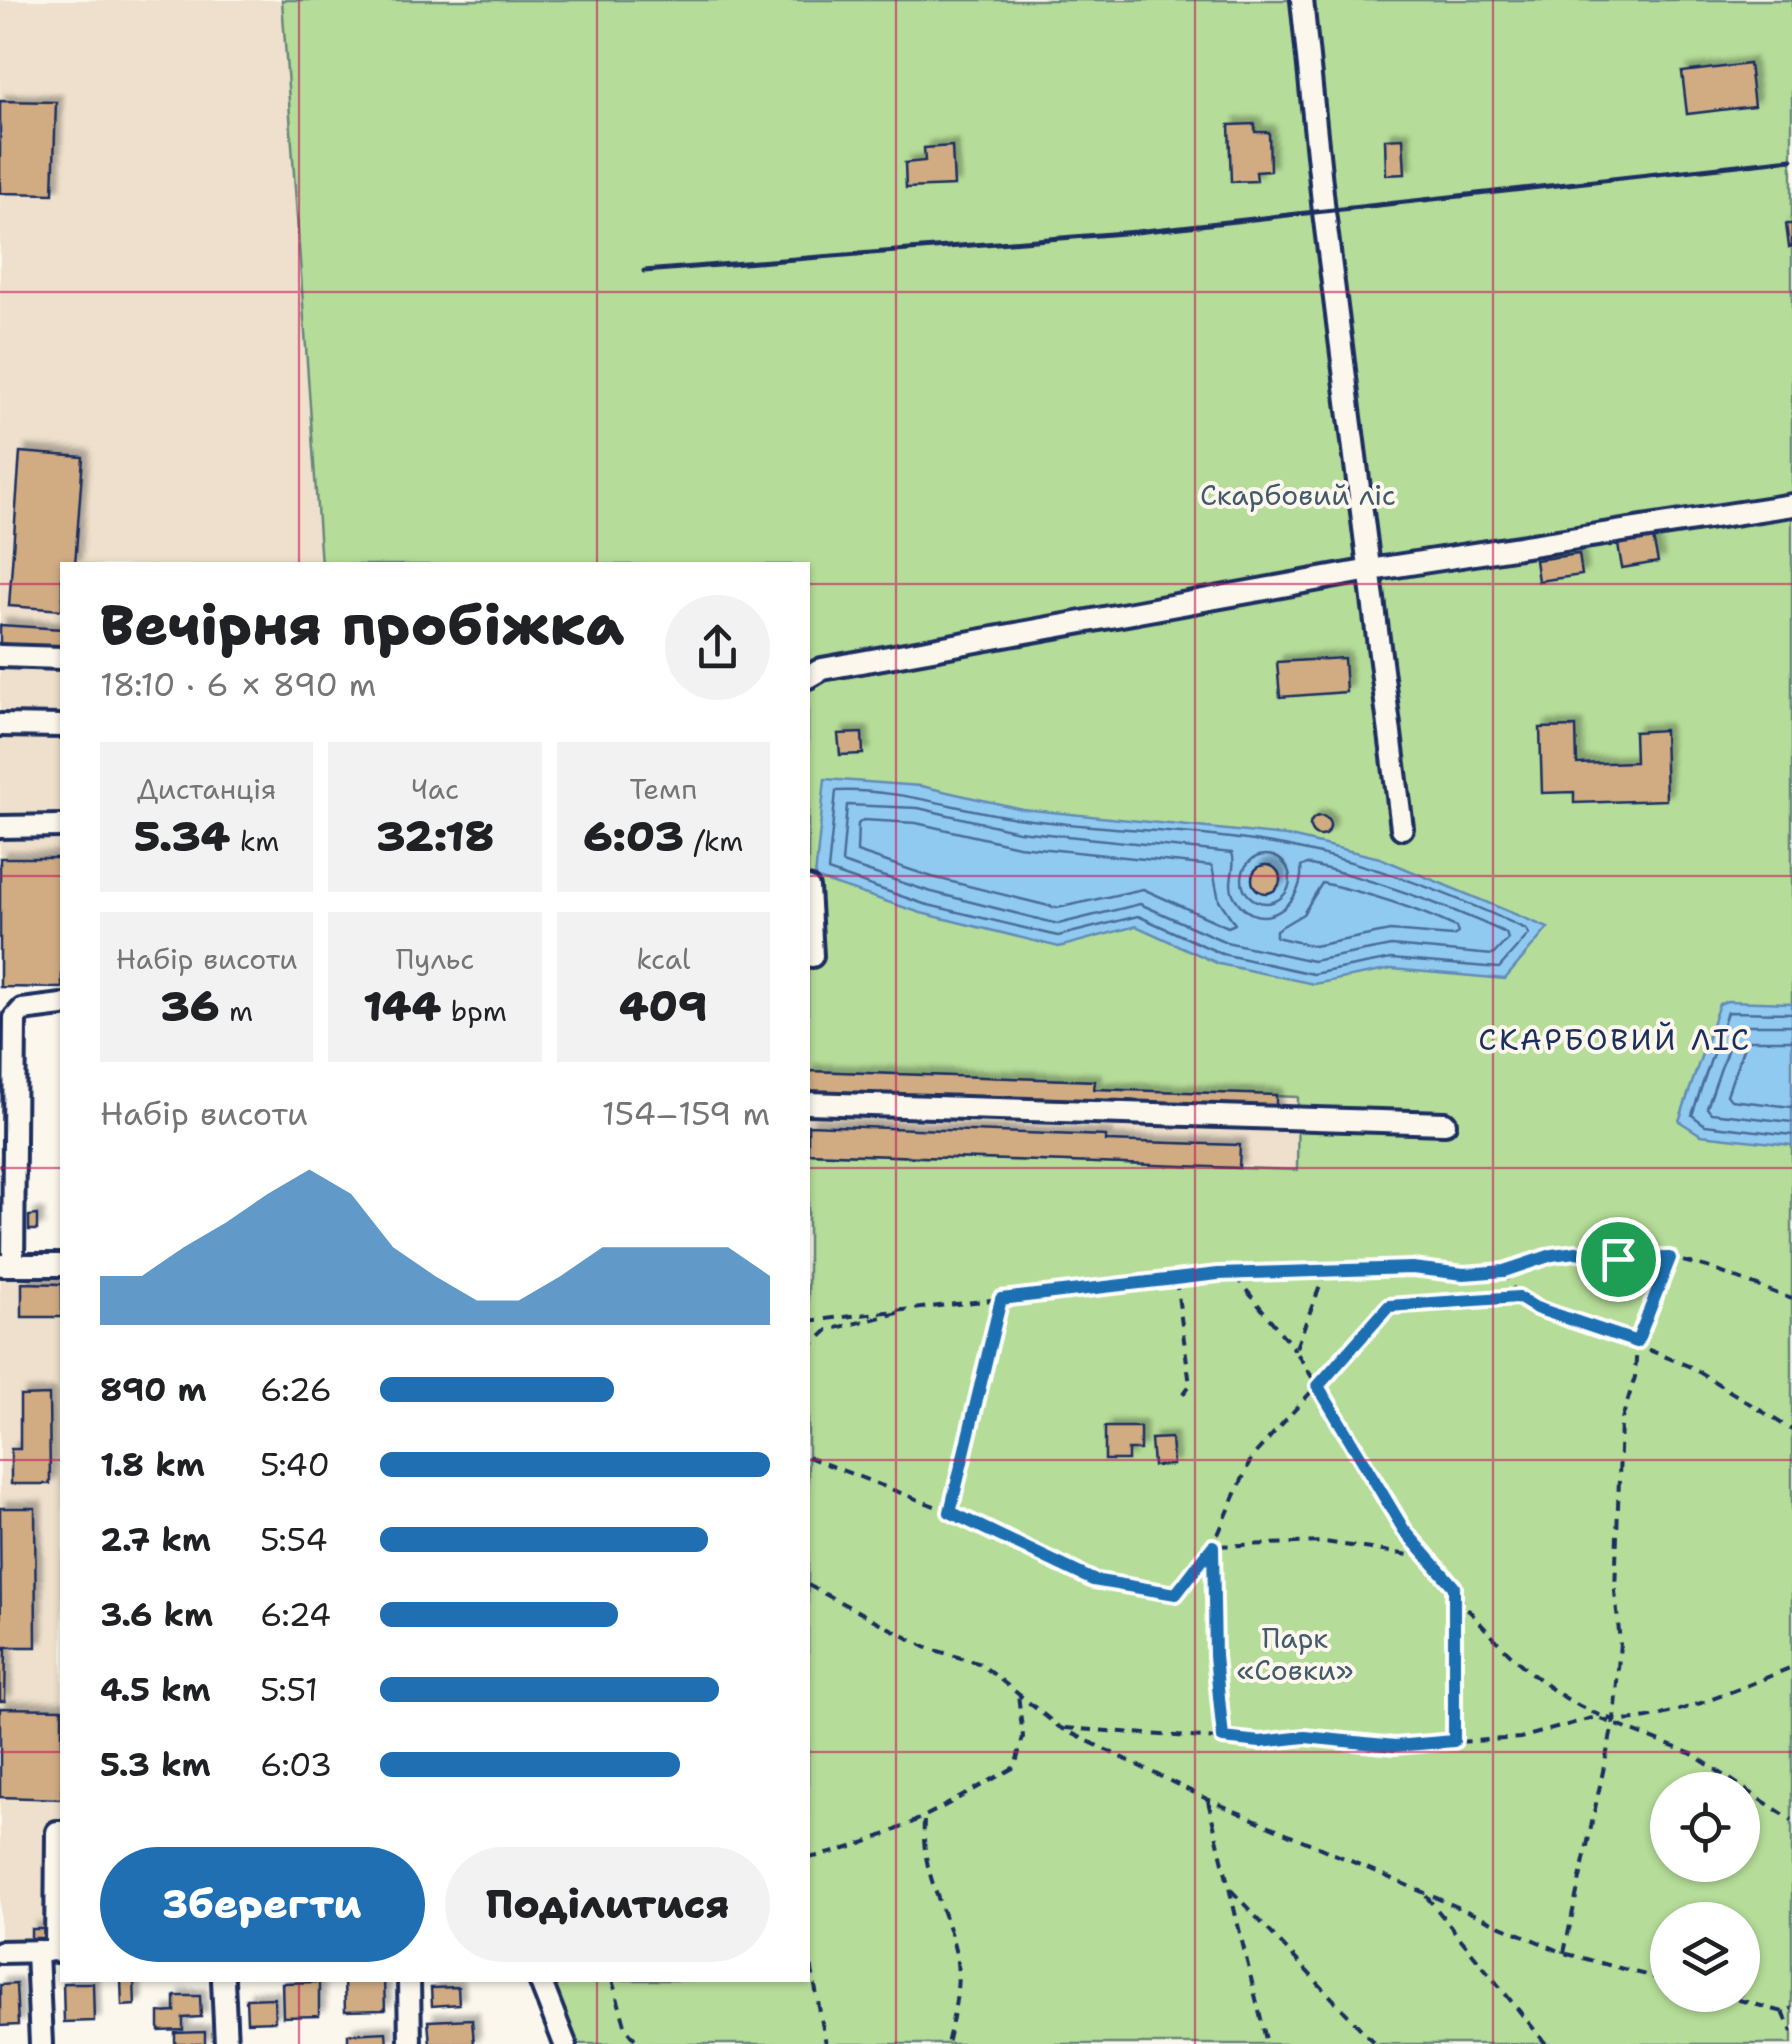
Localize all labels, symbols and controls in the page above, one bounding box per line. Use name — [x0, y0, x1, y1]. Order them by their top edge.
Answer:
park label: Скарбовий ліс — [1200, 476, 1396, 514]
text: Вечірня пробіжка — [100, 588, 624, 662]
button: share — [665, 595, 770, 700]
text: 18:10 · 6 × 890 m — [100, 663, 376, 706]
text: Дистанція — [137, 770, 276, 808]
text: Час — [411, 770, 459, 808]
text: Темп — [629, 770, 697, 808]
text: 5.34 — [134, 808, 230, 864]
text: 32:18 — [376, 808, 494, 864]
text: 6:03 — [583, 808, 684, 864]
text: km — [230, 822, 279, 860]
text: /km — [684, 822, 743, 860]
text: Набір висоти — [116, 940, 298, 978]
text: Пульс — [396, 940, 474, 978]
text: kcal — [636, 940, 691, 978]
text: 36 — [160, 978, 219, 1034]
text: 144 — [363, 978, 441, 1034]
text: 409 — [619, 978, 707, 1034]
text: m — [219, 992, 253, 1030]
text: bpm — [441, 992, 507, 1030]
district label: СКАРБОВИЙ ЛІС — [1478, 1019, 1752, 1060]
text: Набір висоти — [100, 1092, 308, 1135]
text: 154–159 m — [602, 1092, 770, 1135]
pin — [1576, 1217, 1661, 1302]
icon: arrive — [1591, 1232, 1646, 1287]
text: 890 m — [100, 1368, 207, 1411]
text: 6:26 — [260, 1368, 332, 1411]
text: 1.8 km — [100, 1443, 205, 1486]
text: 5:40 — [260, 1443, 330, 1486]
text: 2.7 km — [100, 1518, 211, 1561]
text: 5:54 — [260, 1518, 328, 1561]
text: 3.6 km — [100, 1593, 213, 1636]
text: 6:24 — [260, 1593, 331, 1636]
park label: Парк «Совки» — [1236, 1619, 1354, 1689]
text: 4.5 km — [100, 1668, 211, 1711]
text: 5:51 — [260, 1668, 318, 1711]
text: 5.3 km — [100, 1743, 211, 1786]
text: 6:03 — [260, 1743, 332, 1786]
map controls — [1650, 1772, 1760, 2012]
button: locate — [1650, 1772, 1760, 1882]
button: Зберегти — [100, 1847, 425, 1962]
button: Поділитися — [445, 1847, 770, 1962]
button: layers — [1650, 1902, 1760, 2012]

